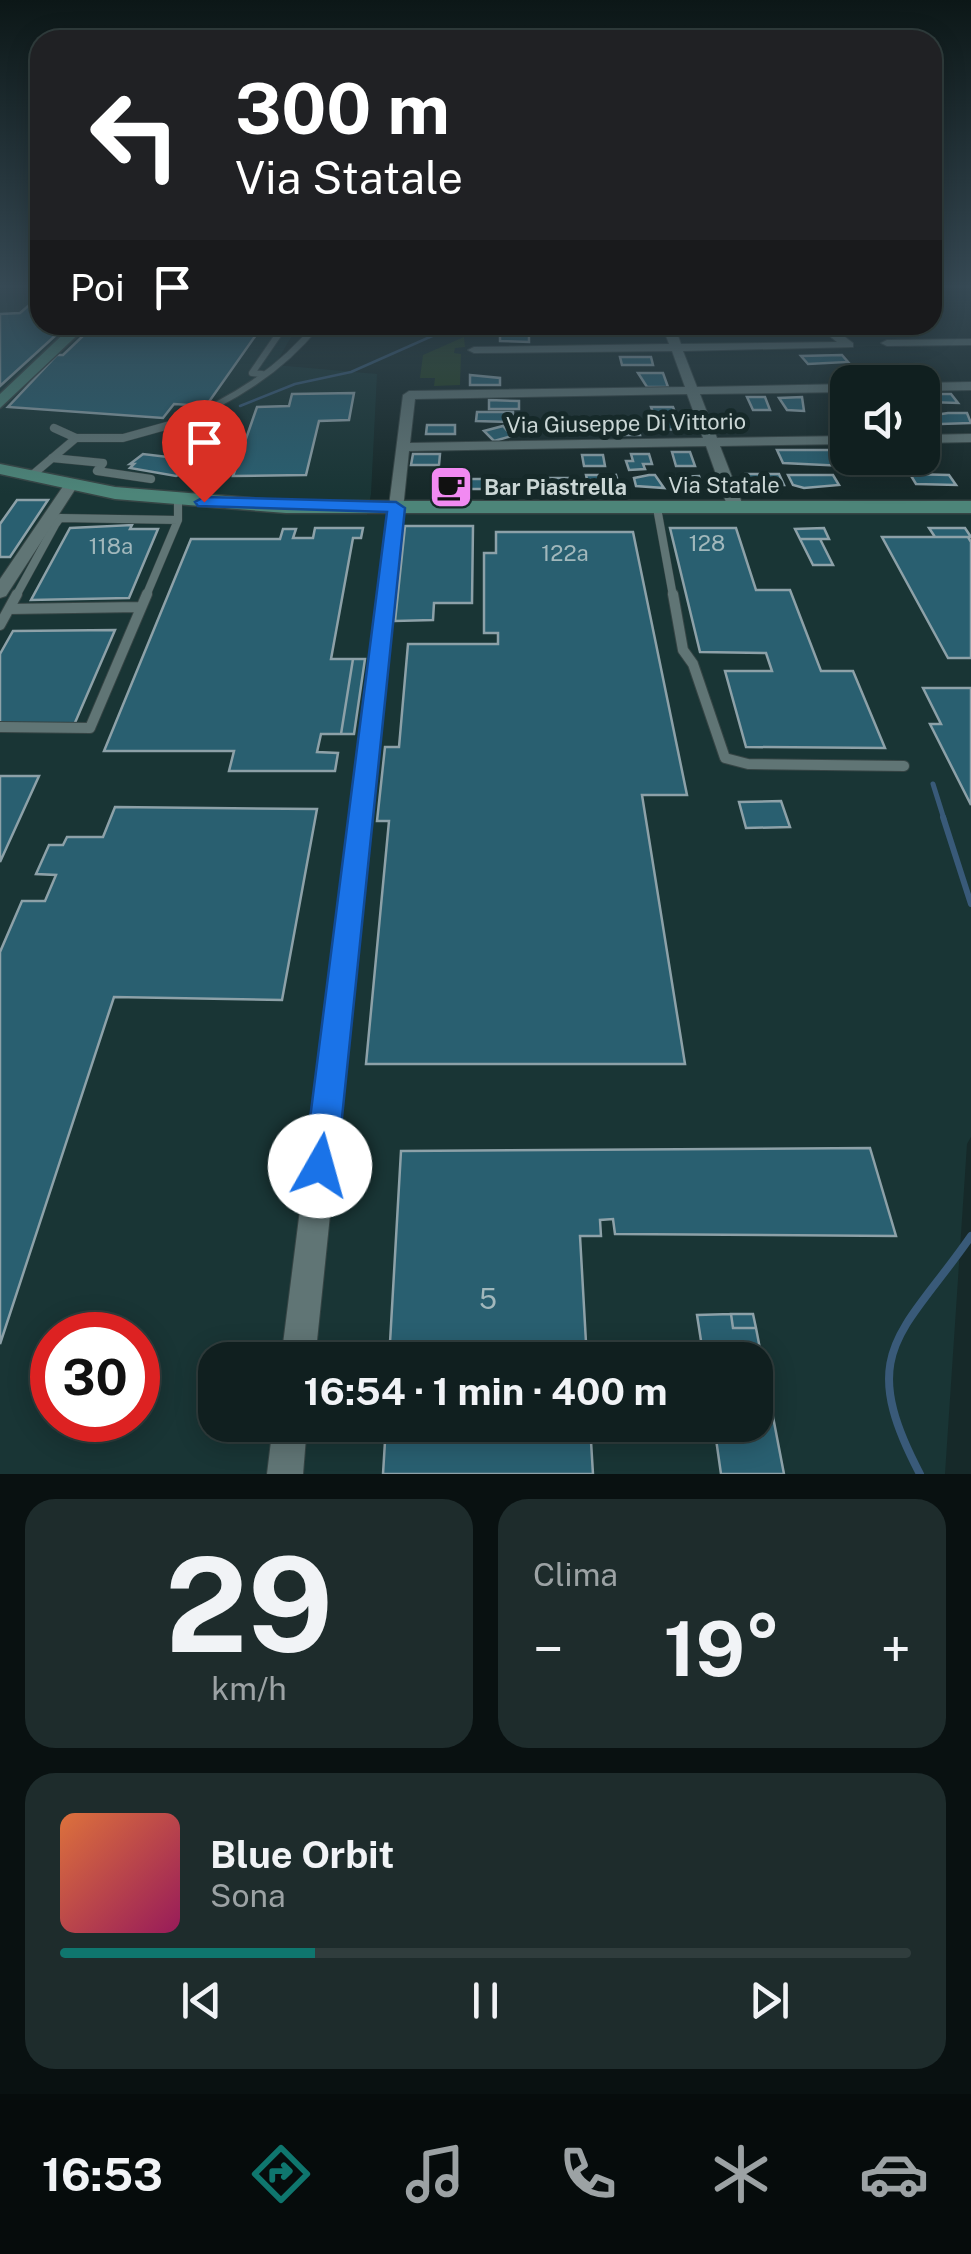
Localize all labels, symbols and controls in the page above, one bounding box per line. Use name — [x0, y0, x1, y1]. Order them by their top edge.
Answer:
text: 300 m — [235, 67, 450, 150]
icon: left — [70, 70, 200, 200]
text: Via Statale — [235, 151, 463, 204]
icon: arrive — [145, 260, 200, 315]
text: Poi — [70, 265, 125, 310]
map controls — [830, 365, 940, 475]
button: sound — [830, 365, 940, 475]
pin — [162, 400, 247, 503]
street label: Via Giuseppe Di Vittorio — [506, 408, 746, 438]
icon: arrive — [177, 415, 232, 470]
cafe icon: Bar Piastrella — [428, 464, 474, 510]
street label: Via Statale — [668, 472, 780, 498]
place label: Bar Piastrella — [484, 474, 627, 500]
house number: 128 — [689, 530, 725, 556]
house number: 118a — [89, 533, 133, 559]
house number: 122a — [541, 540, 589, 566]
position arrow — [268, 1114, 372, 1218]
house number: 5 — [479, 1282, 497, 1315]
speed limit sign: 30 — [30, 1312, 160, 1442]
text: 16:54 · 1 min · 400 m — [304, 1369, 667, 1414]
text: 29 — [165, 1529, 333, 1681]
text: Clima — [533, 1556, 618, 1593]
text: 19° — [663, 1605, 781, 1693]
text: − — [533, 1617, 564, 1681]
text: + — [880, 1617, 911, 1681]
text: km/h — [211, 1670, 287, 1707]
text: Blue Orbit — [210, 1832, 394, 1877]
text: Sona — [210, 1877, 286, 1914]
icon: previous — [174, 1973, 229, 2028]
icon: pause — [458, 1973, 513, 2028]
icon: next — [742, 1973, 797, 2028]
icon: directions — [246, 2139, 316, 2209]
icon: music — [400, 2139, 470, 2209]
icon: phone — [553, 2139, 623, 2209]
icon: climate — [706, 2139, 776, 2209]
icon: car — [859, 2139, 929, 2209]
text: 16:53 — [42, 2148, 163, 2201]

